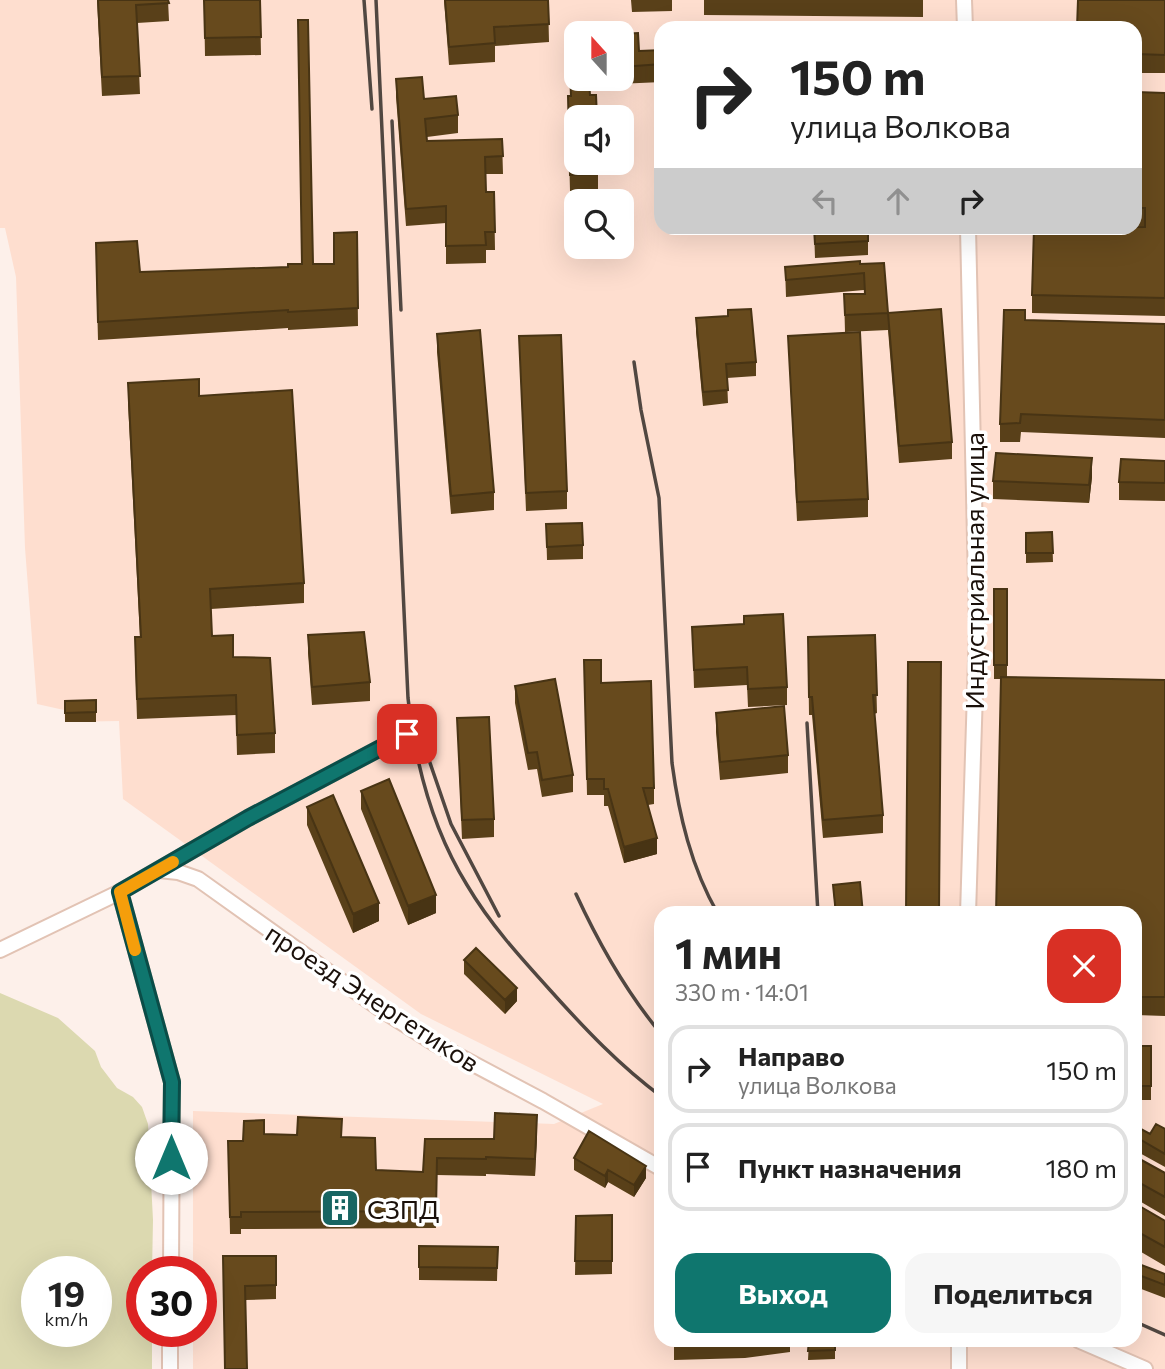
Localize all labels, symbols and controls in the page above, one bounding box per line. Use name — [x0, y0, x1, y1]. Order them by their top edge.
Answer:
north arrow — [564, 21, 634, 91]
map controls — [564, 21, 634, 259]
text: 150 m — [790, 45, 925, 105]
icon: right — [675, 49, 766, 140]
button: sound — [564, 105, 634, 175]
text: улица Волкова — [790, 105, 1011, 145]
icon: left — [806, 182, 844, 220]
icon: ahead — [879, 182, 917, 220]
icon: right — [952, 182, 990, 220]
button: search — [564, 189, 634, 259]
street label: Индустриальная улица — [958, 432, 989, 710]
pin — [377, 704, 437, 764]
icon: arrive — [388, 715, 426, 753]
street label: проезд Энергетиков — [260, 916, 486, 1078]
text: 1 мин — [675, 926, 782, 978]
button: close — [1047, 929, 1121, 1003]
text: 330 m · 14:01 — [675, 978, 809, 1006]
text: Направо — [738, 1040, 845, 1071]
icon: right — [679, 1050, 717, 1088]
text: 150 m — [1046, 1054, 1117, 1085]
text: улица Волкова — [738, 1071, 897, 1099]
position arrow — [134, 1121, 208, 1195]
icon: arrive — [679, 1148, 717, 1186]
text: Пункт назначения — [738, 1152, 962, 1183]
text: 180 m — [1045, 1152, 1117, 1183]
building icon: СЗПД — [319, 1187, 361, 1229]
place label: СЗПД — [367, 1193, 440, 1224]
button: Выход — [675, 1253, 891, 1333]
button: Поделиться — [905, 1253, 1121, 1333]
speed limit sign: 30 — [126, 1256, 217, 1347]
text: 19 — [48, 1271, 85, 1314]
text: km/h — [45, 1308, 88, 1330]

